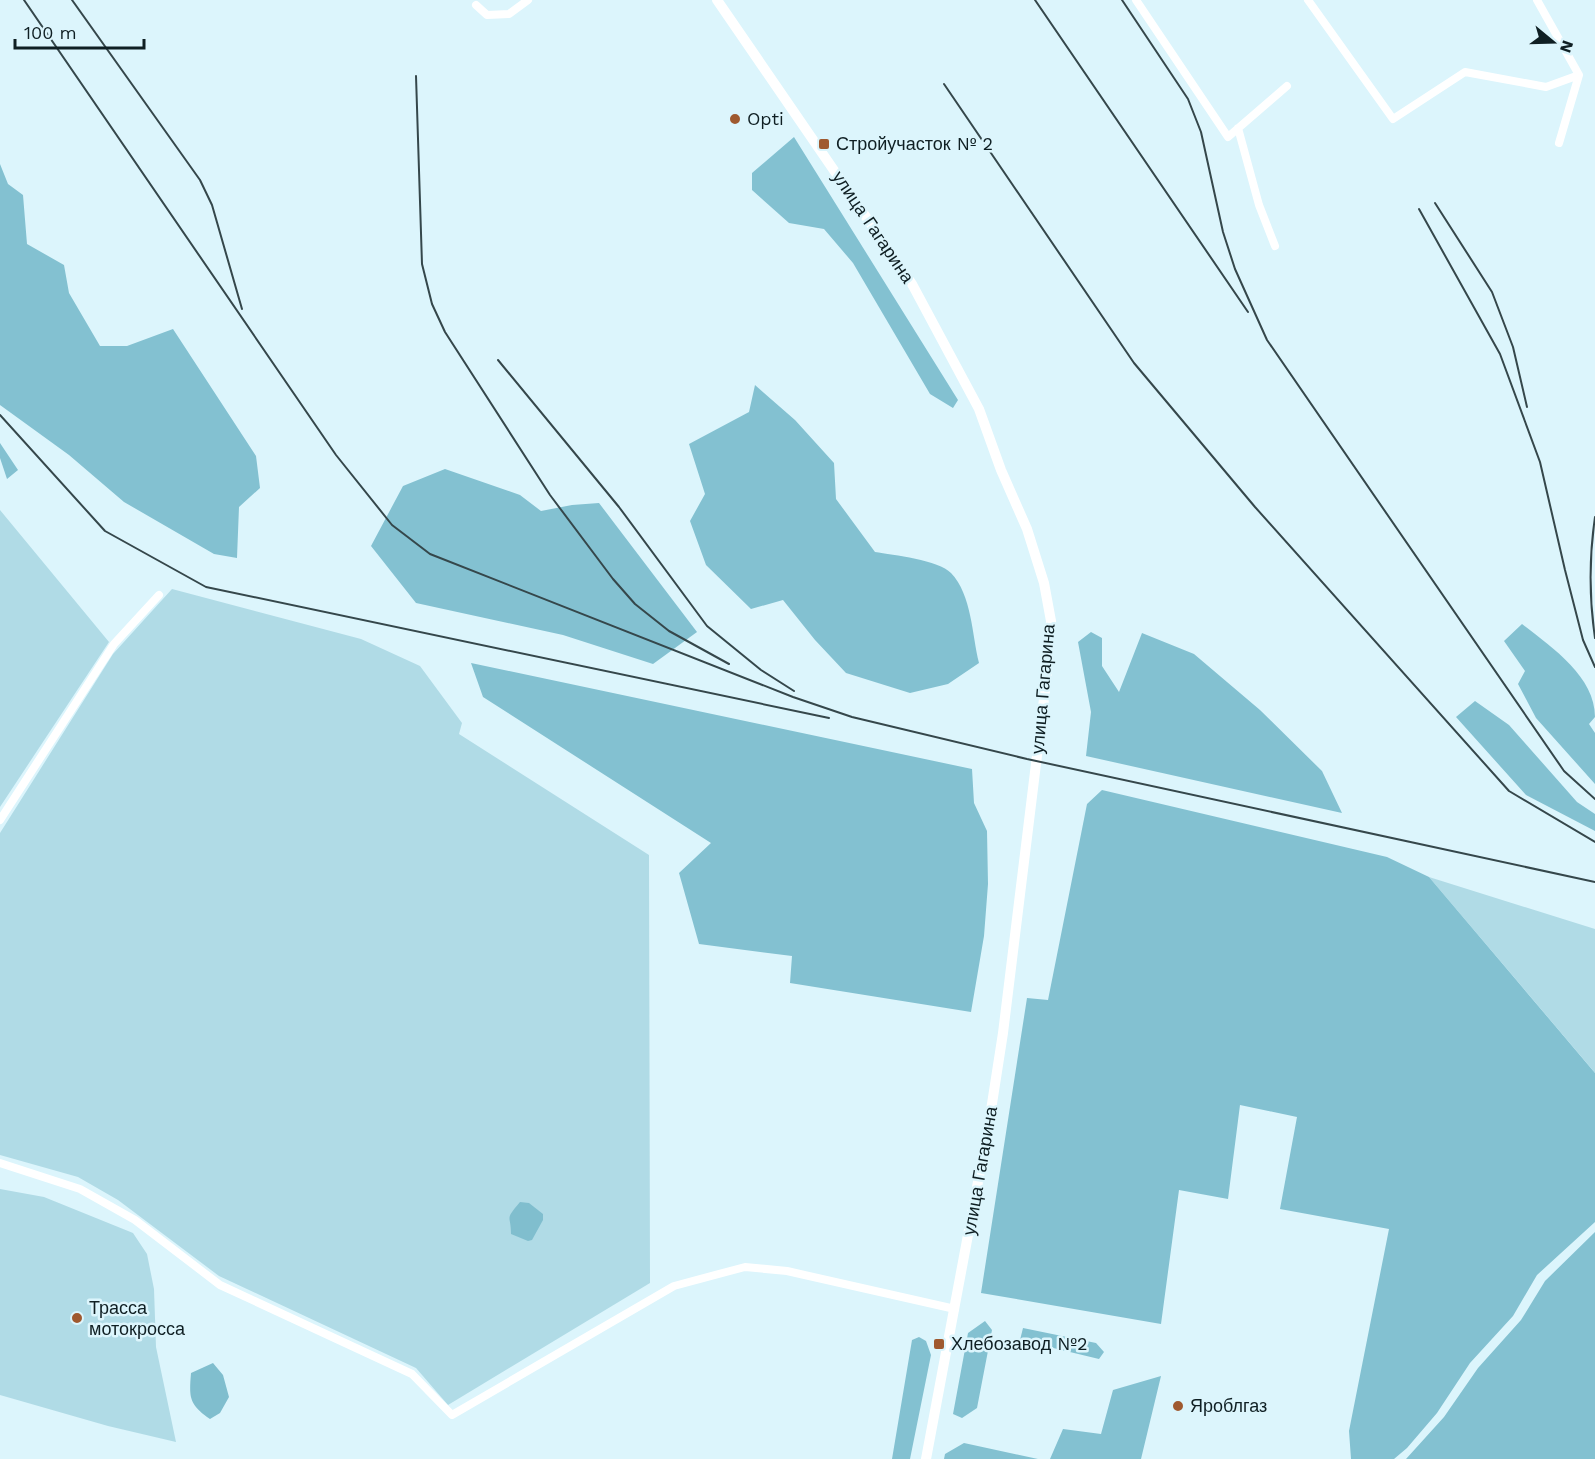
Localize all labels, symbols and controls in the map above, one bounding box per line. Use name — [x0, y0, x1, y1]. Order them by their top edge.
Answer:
scale bar — [15, 12, 144, 50]
north arrow — [1523, 12, 1583, 72]
text: 100 m — [24, 22, 77, 43]
text: N — [1556, 38, 1578, 55]
place label: Opti — [747, 108, 784, 129]
marker: Opti — [728, 112, 742, 126]
place label: Стройучасток № 2 — [836, 133, 993, 154]
marker: Стройучасток № 2 — [817, 137, 831, 151]
street label: улица Гагарина — [828, 167, 919, 288]
street label: улица Гагарина — [1026, 622, 1059, 755]
street label: улица Гагарина — [958, 1104, 1001, 1237]
place label: Трасса мотокросса — [89, 1297, 186, 1339]
marker: Трасса мотокросса — [70, 1311, 84, 1325]
place label: Хлебозавод №2 — [951, 1333, 1088, 1354]
marker: Хлебозавод №2 — [932, 1337, 946, 1351]
place label: Яроблгаз — [1190, 1395, 1267, 1416]
marker: Яроблгаз — [1171, 1399, 1185, 1413]

